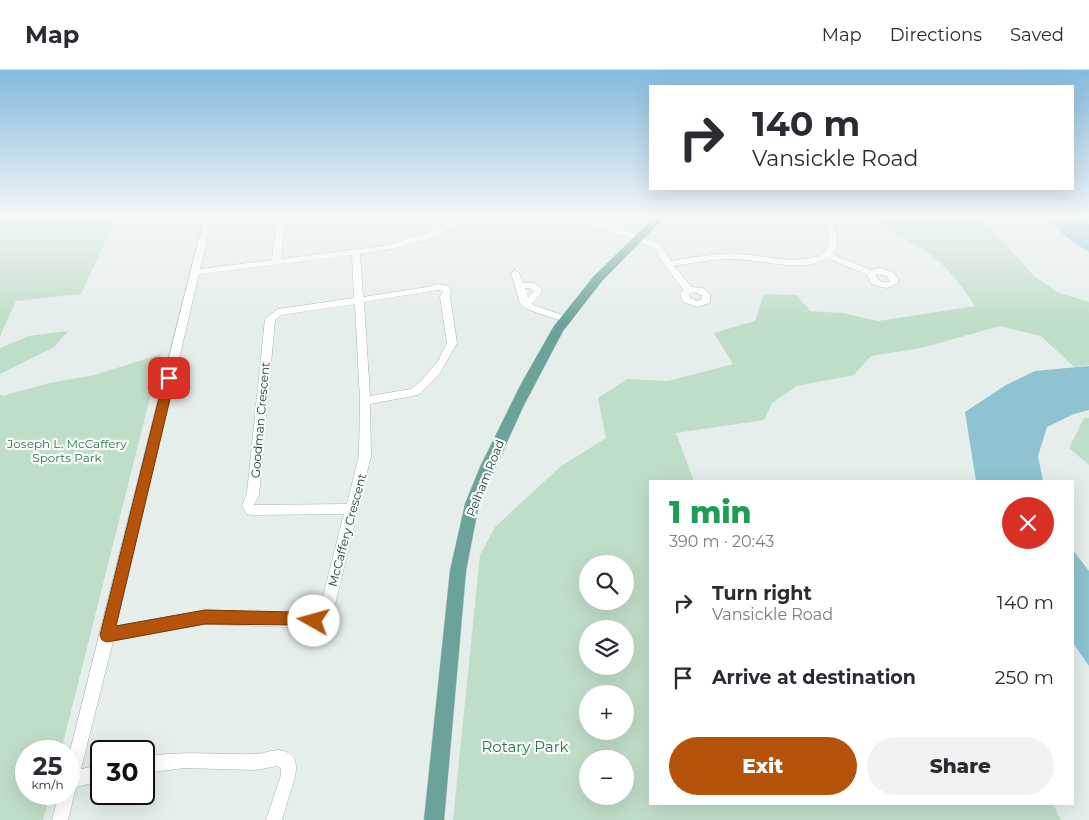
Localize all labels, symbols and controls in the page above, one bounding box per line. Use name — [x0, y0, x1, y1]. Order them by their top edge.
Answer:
text: Map — [25, 20, 79, 49]
text: Map — [822, 24, 862, 46]
text: Directions — [890, 24, 982, 46]
text: Saved — [1010, 24, 1064, 46]
text: 140 m — [752, 102, 860, 145]
icon: right — [669, 105, 734, 170]
text: Vansickle Road — [752, 145, 919, 172]
pin — [148, 357, 190, 399]
street label: Goodman Crescent — [247, 361, 273, 479]
icon: arrive — [155, 364, 183, 392]
park label: Joseph L. McCaffery Sports Park — [6, 436, 127, 465]
street label: Pelham Road — [463, 437, 507, 519]
street label: McCaffery Crescent — [325, 472, 369, 588]
text: 1 min — [669, 494, 752, 531]
button: close — [1002, 497, 1054, 549]
text: 390 m · 20:43 — [669, 532, 774, 551]
map controls — [579, 555, 634, 805]
button: search — [579, 555, 634, 610]
text: Turn right — [712, 582, 812, 605]
icon: right — [669, 589, 697, 617]
text: 140 m — [997, 591, 1054, 614]
position arrow — [287, 594, 339, 646]
text: Vansickle Road — [712, 605, 833, 624]
button: layers — [579, 620, 634, 675]
icon: arrive — [669, 664, 697, 692]
text: Arrive at destination — [712, 666, 916, 689]
text: 250 m — [995, 666, 1054, 689]
button: + — [579, 685, 634, 740]
park label: Rotary Park — [481, 737, 569, 756]
button: Exit — [669, 737, 857, 795]
button: Share — [867, 737, 1054, 795]
speed limit sign: 30 — [90, 740, 155, 805]
button: − — [579, 750, 634, 805]
text: 25 — [33, 751, 62, 781]
text: km/h — [31, 777, 64, 792]

